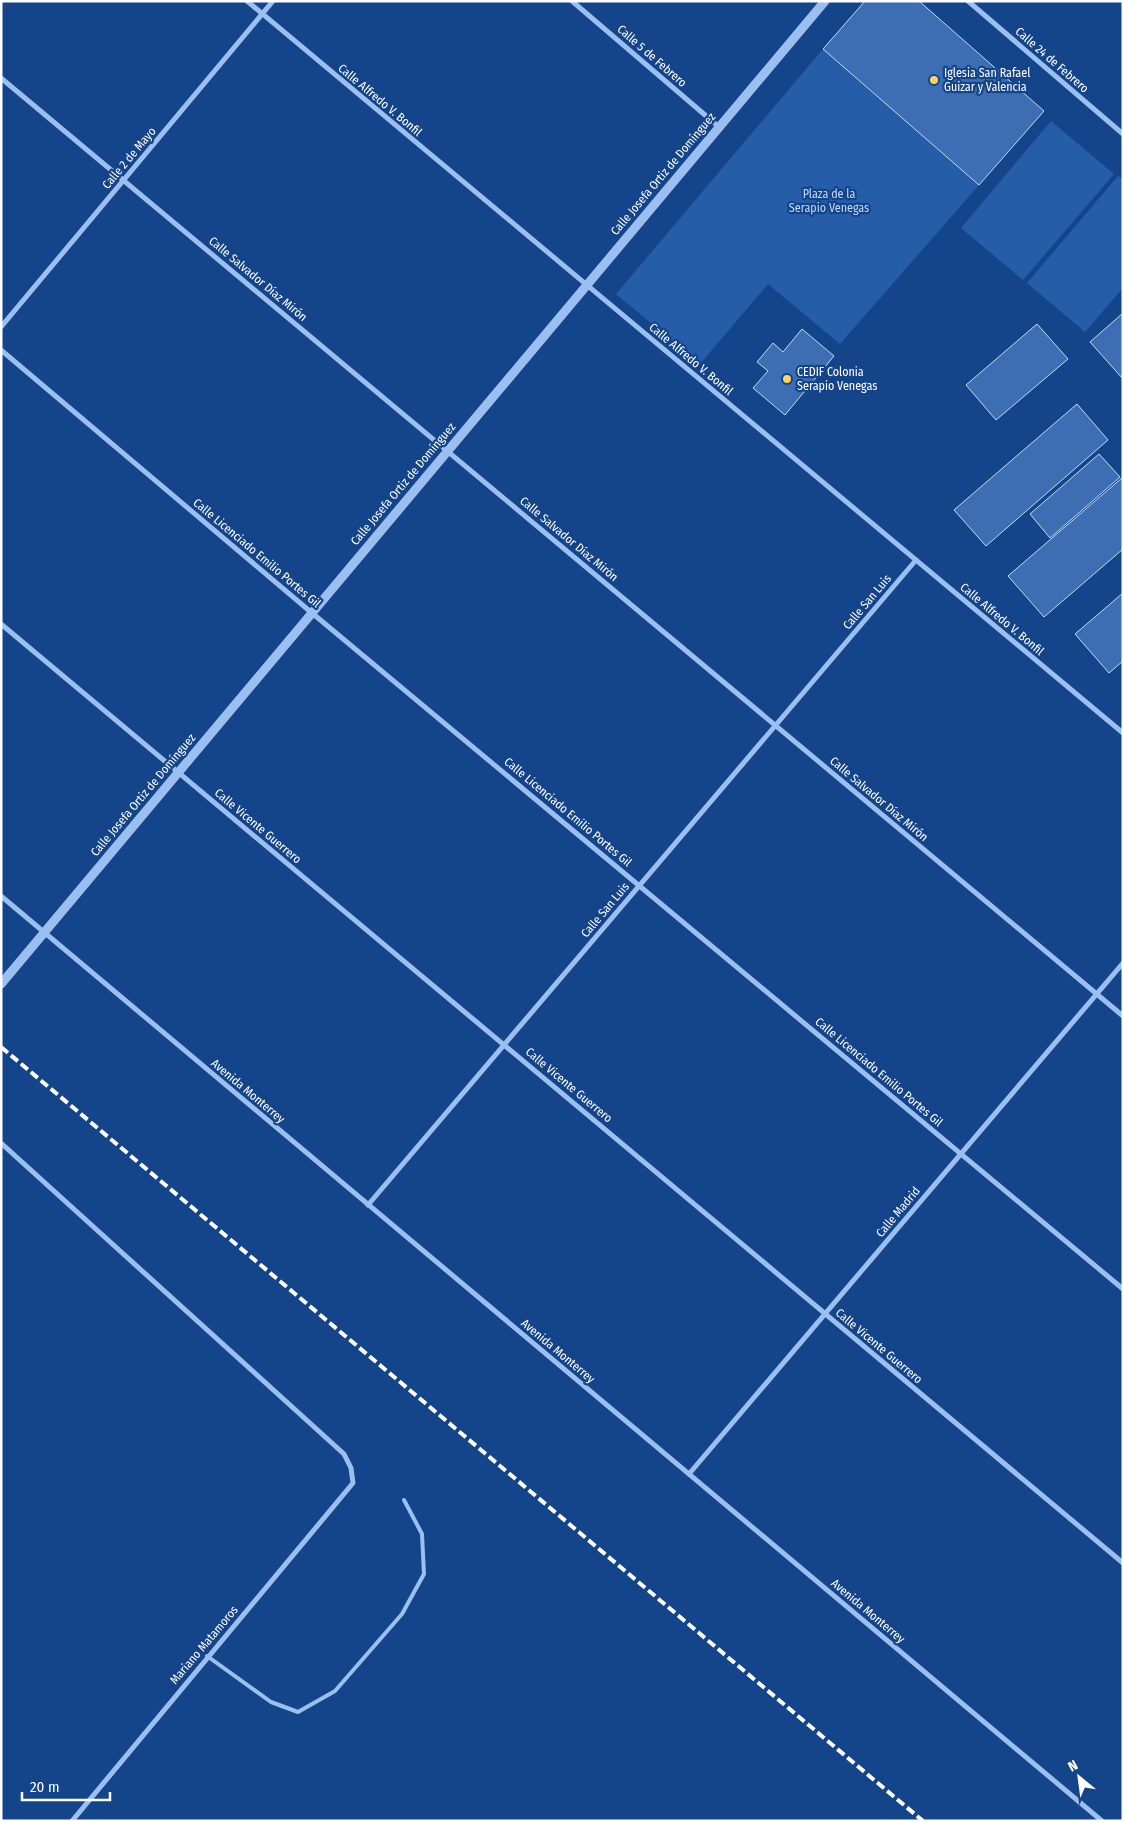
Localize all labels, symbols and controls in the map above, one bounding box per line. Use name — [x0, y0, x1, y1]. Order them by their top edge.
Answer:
street label: Calle 5 de Febrero — [614, 22, 690, 90]
street label: Calle 24 de Febrero — [1012, 24, 1092, 96]
street label: Calle Alfredo V. Bonfil — [335, 61, 425, 139]
place label: Iglesia San Rafael Guizar y Valencia — [944, 66, 1030, 94]
marker: Iglesia San Rafael Guizar y Valencia — [928, 74, 940, 86]
street label: Calle Josefa Ortiz de Domínguez — [608, 110, 718, 238]
street label: Calle 2 de Mayo — [99, 124, 159, 192]
park label: Plaza de la Serapio Venegas — [789, 187, 869, 215]
street label: Calle Salvador Díaz Mirón — [206, 234, 310, 324]
street label: Calle Alfredo V. Bonfil — [646, 320, 736, 398]
place label: CEDIF Colonia Serapio Venegas — [797, 365, 877, 393]
marker: CEDIF Colonia Serapio Venegas — [781, 373, 793, 385]
street label: Calle Josefa Ortiz de Domínguez — [348, 420, 458, 548]
street label: Calle Salvador Díaz Mirón — [517, 494, 621, 584]
street label: Calle Licenciado Emilio Portes Gil — [190, 496, 324, 610]
street label: Calle San Luis — [840, 572, 894, 632]
street label: Calle Alfredo V. Bonfil — [957, 580, 1047, 658]
street label: Calle Josefa Ortiz de Domínguez — [88, 731, 198, 859]
street label: Calle Salvador Díaz Mirón — [827, 754, 931, 844]
street label: Calle Licenciado Emilio Portes Gil — [501, 755, 635, 869]
street label: Calle Vicente Guerrero — [212, 786, 304, 866]
street label: Calle San Luis — [578, 880, 632, 940]
street label: Calle Licenciado Emilio Portes Gil — [812, 1015, 946, 1129]
street label: Calle Vicente Guerrero — [523, 1045, 615, 1125]
street label: Avenida Monterrey — [208, 1056, 288, 1126]
street label: Calle Madrid — [873, 1184, 923, 1240]
street label: Calle Vicente Guerrero — [833, 1306, 925, 1386]
street label: Avenida Monterrey — [518, 1316, 598, 1386]
street label: Avenida Monterrey — [828, 1576, 908, 1646]
street label: Mariano Matamoros — [167, 1603, 241, 1687]
north arrow — [1054, 1752, 1104, 1802]
text: N — [1065, 1757, 1081, 1776]
scale bar — [22, 1770, 110, 1802]
text: 20 m — [30, 1778, 60, 1796]

